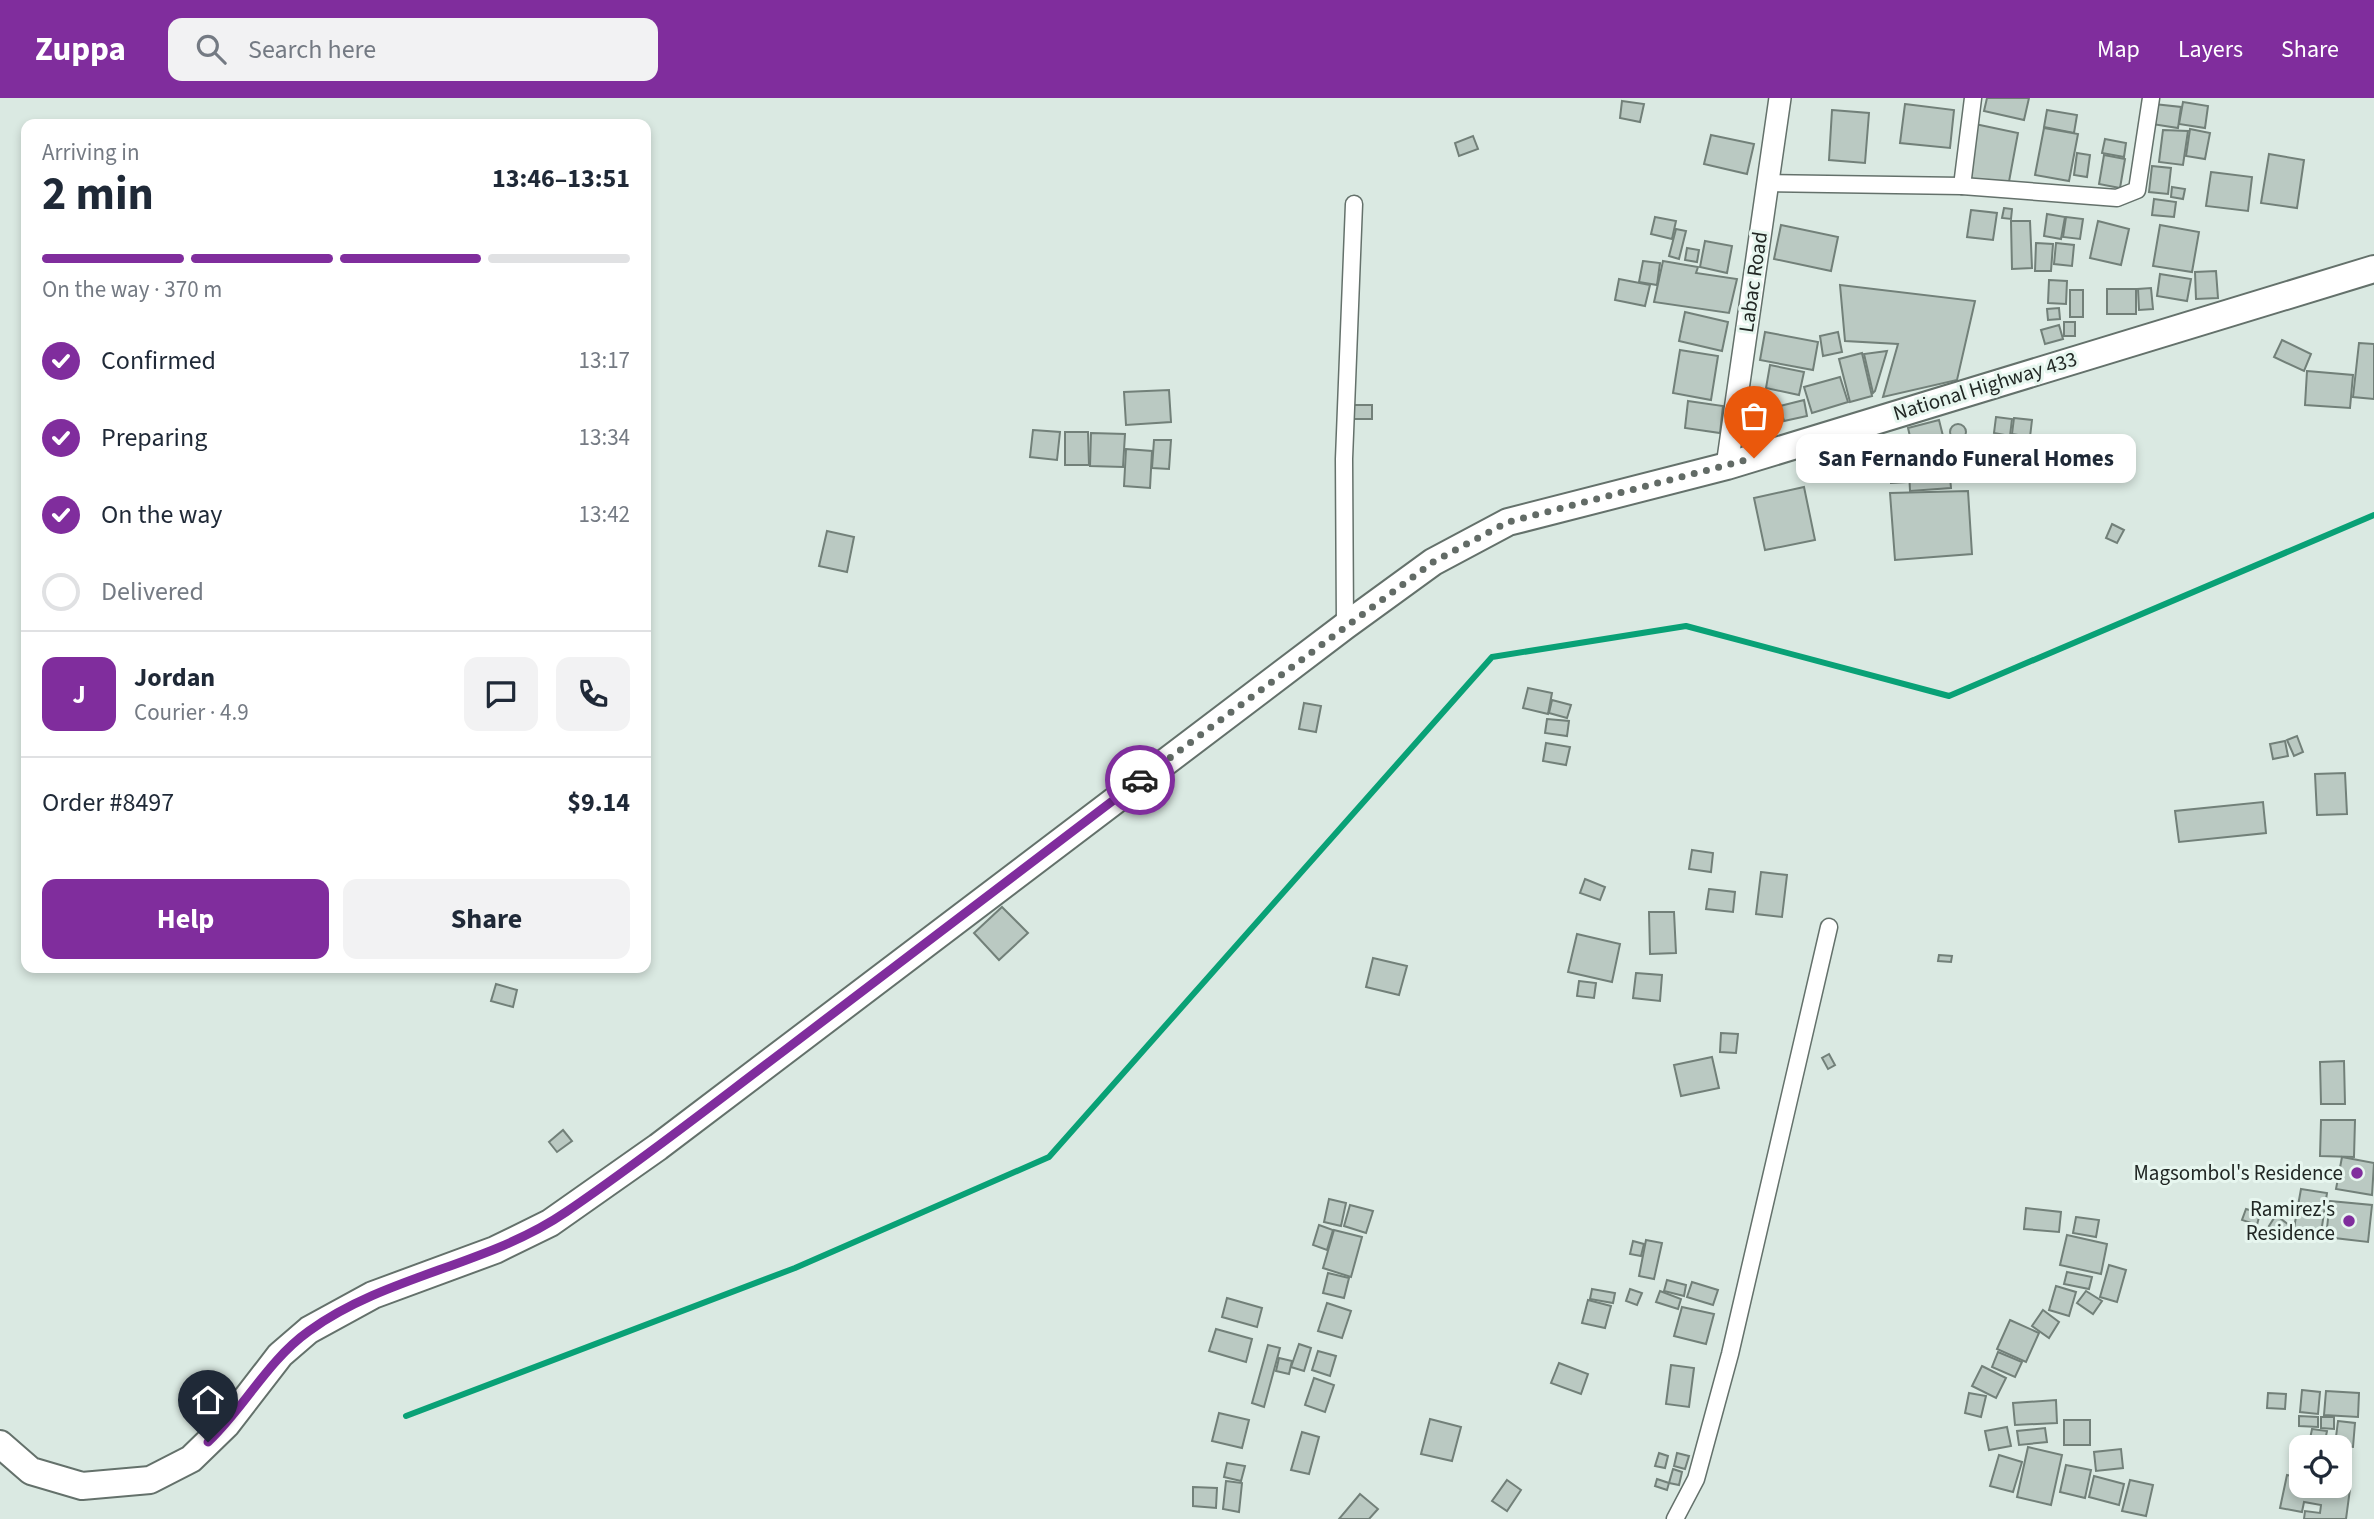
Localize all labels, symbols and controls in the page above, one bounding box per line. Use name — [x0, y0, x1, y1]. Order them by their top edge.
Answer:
search box — [168, 18, 658, 81]
text: Zuppa — [35, 26, 126, 73]
icon: search — [192, 30, 230, 68]
text: Search here — [248, 31, 376, 68]
text: Map — [2097, 32, 2140, 67]
text: Layers — [2178, 32, 2243, 67]
text: Share — [2281, 32, 2339, 67]
text: Arriving in — [42, 136, 140, 169]
text: 13:46–13:51 — [492, 160, 630, 197]
text: 2 min — [42, 162, 154, 227]
street label: Labac Road — [1731, 230, 1775, 334]
text: On the way · 370 m — [42, 273, 222, 306]
icon: check — [42, 342, 80, 380]
text: Confirmed — [101, 342, 216, 379]
text: 13:17 — [579, 344, 630, 377]
street label: National Highway 433 — [1889, 344, 2081, 428]
pin — [1724, 386, 1784, 458]
icon: bag — [1735, 397, 1773, 435]
icon: check — [42, 419, 80, 457]
text: Preparing — [101, 419, 207, 456]
text: 13:34 — [579, 421, 630, 454]
callout: San Fernando Funeral Homes — [1796, 434, 2136, 482]
text: San Fernando Funeral Homes — [1818, 442, 2114, 475]
icon: check — [42, 496, 80, 534]
text: On the way — [101, 496, 222, 533]
text: 13:42 — [579, 498, 630, 531]
text: Delivered — [101, 573, 204, 610]
button: chat — [464, 657, 538, 731]
button: phone — [556, 657, 630, 731]
text: Jordan — [134, 659, 215, 696]
text: J — [72, 676, 86, 713]
text: Courier · 4.9 — [134, 696, 249, 729]
courier — [1105, 745, 1175, 815]
icon: car — [1121, 761, 1159, 799]
text: Order #8497 — [42, 784, 174, 821]
text: $9.14 — [567, 784, 630, 821]
button: Help — [42, 879, 329, 959]
button: Share — [343, 879, 630, 959]
place label: Magsombol's Residence — [2134, 1158, 2343, 1188]
marker: Magsombol's Residence — [2349, 1165, 2365, 1181]
place label: Ramirez's Residence — [2246, 1194, 2335, 1248]
marker: Ramirez's Residence — [2341, 1213, 2357, 1229]
pin — [178, 1370, 238, 1442]
icon: home — [189, 1381, 227, 1419]
map controls — [2289, 1435, 2352, 1498]
button: locate — [2289, 1435, 2352, 1498]

